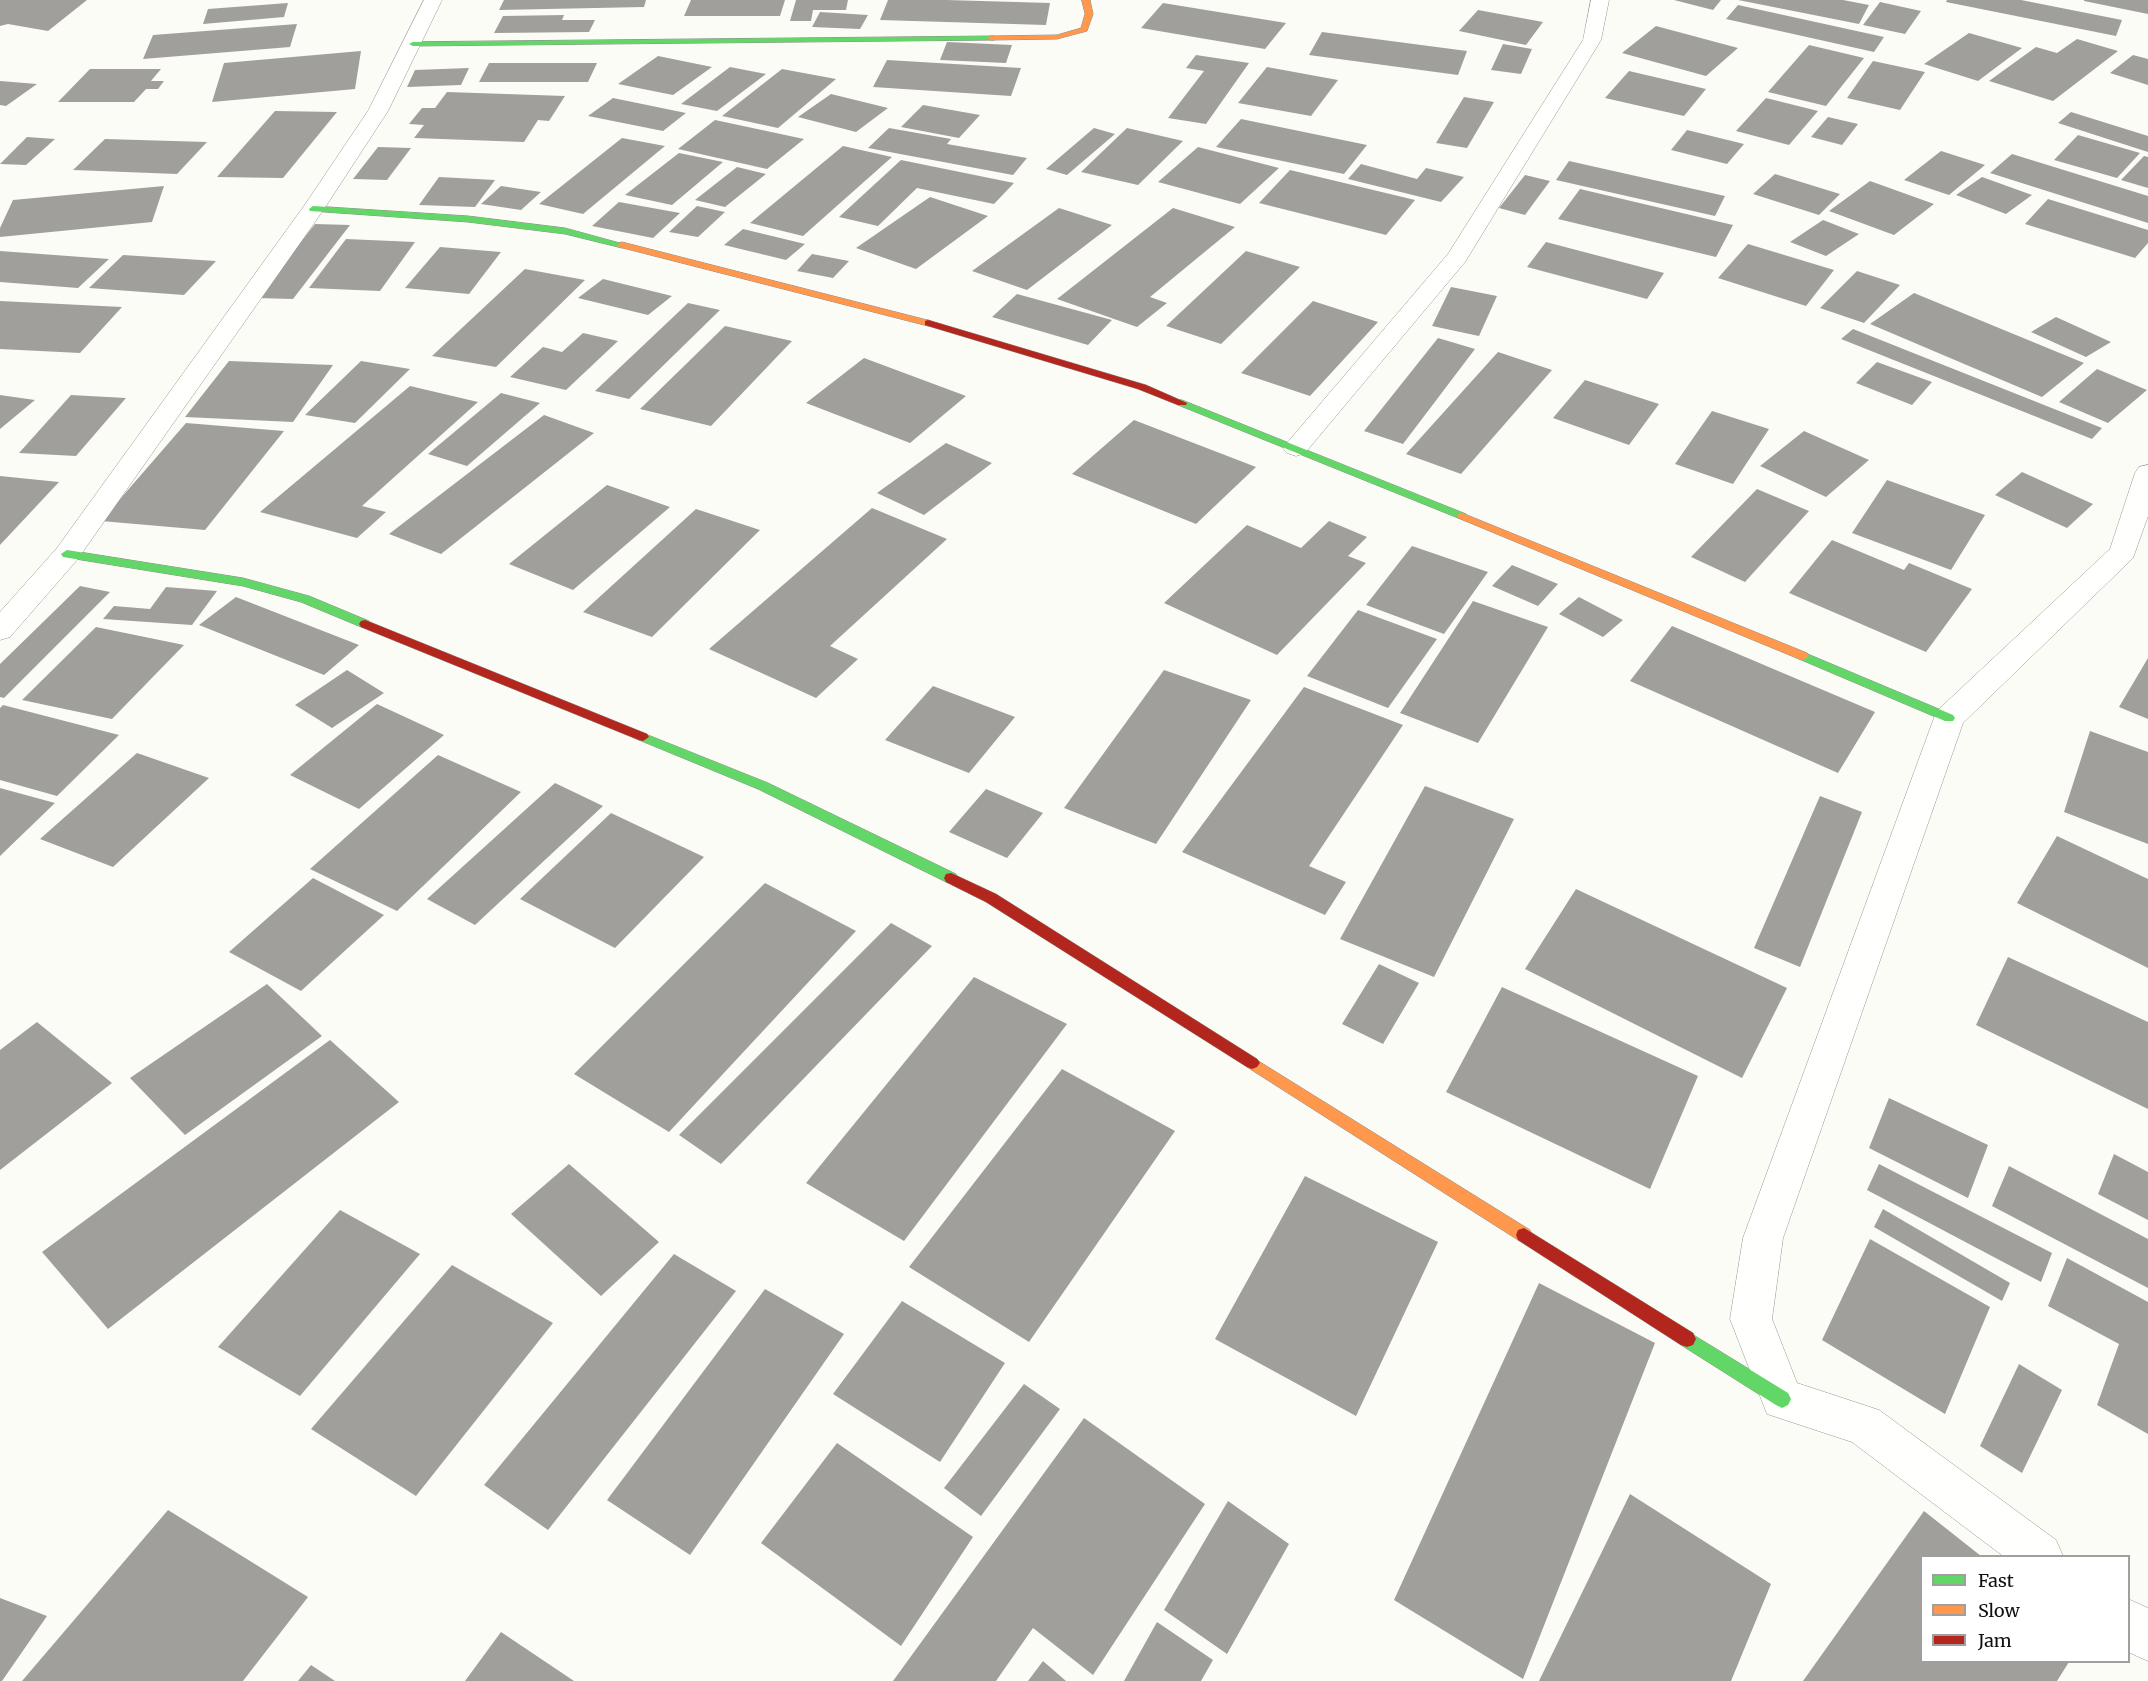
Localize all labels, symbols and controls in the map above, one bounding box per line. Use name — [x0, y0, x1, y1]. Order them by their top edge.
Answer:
legend — [1920, 1555, 2130, 1663]
text: Fast — [1978, 1569, 2014, 1592]
text: Slow — [1978, 1599, 2020, 1622]
text: Jam — [1978, 1629, 2012, 1652]

